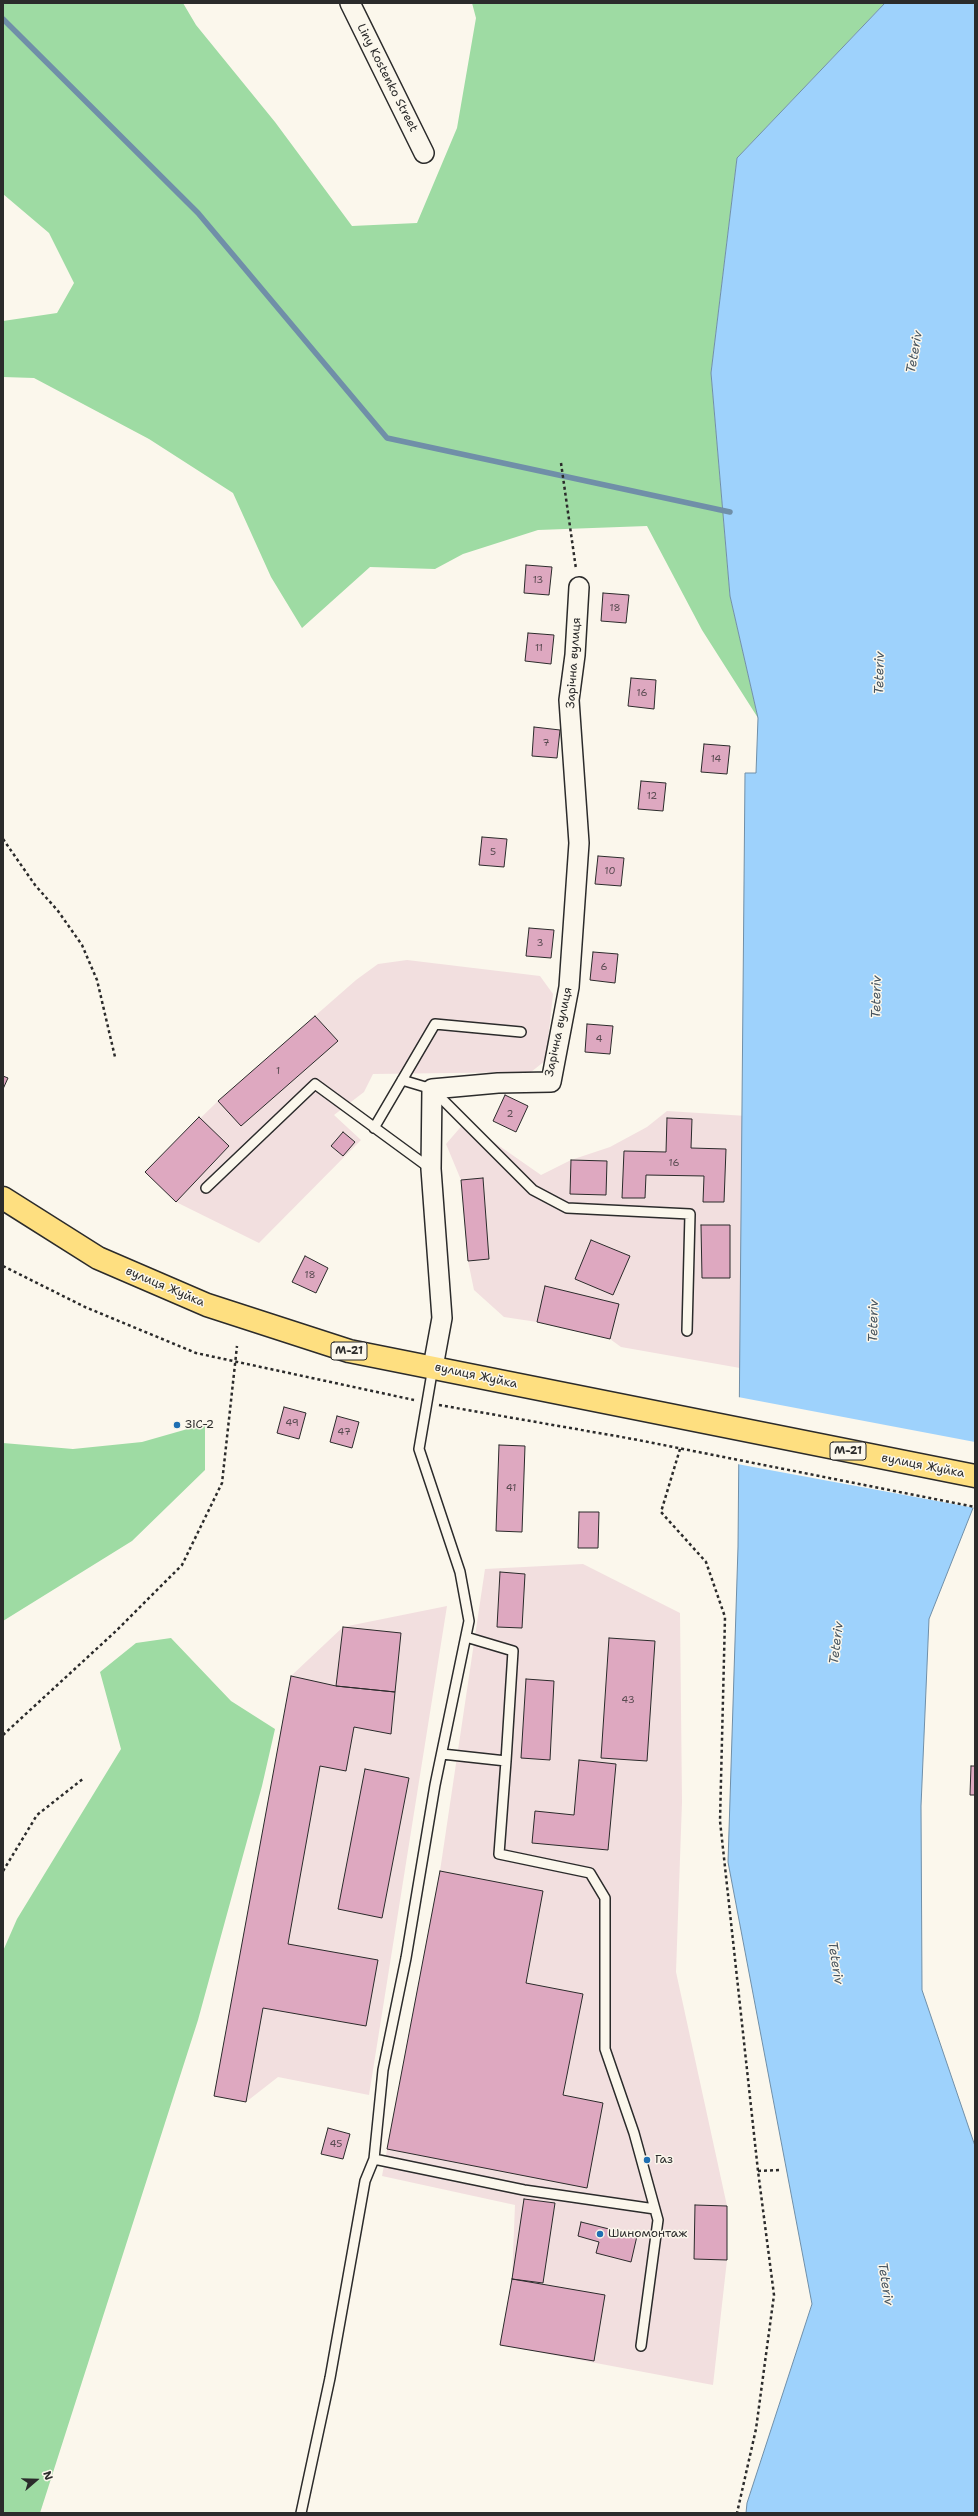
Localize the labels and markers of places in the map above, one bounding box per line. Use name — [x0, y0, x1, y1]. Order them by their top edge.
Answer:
place label: ЗіС-2 — [185, 1418, 214, 1432]
marker: ЗіС-2 — [172, 1420, 182, 1430]
place label: Газ — [655, 2153, 673, 2167]
marker: Газ — [642, 2155, 652, 2165]
place label: Шиномонтаж — [608, 2227, 687, 2241]
marker: Шиномонтаж — [595, 2229, 605, 2239]

